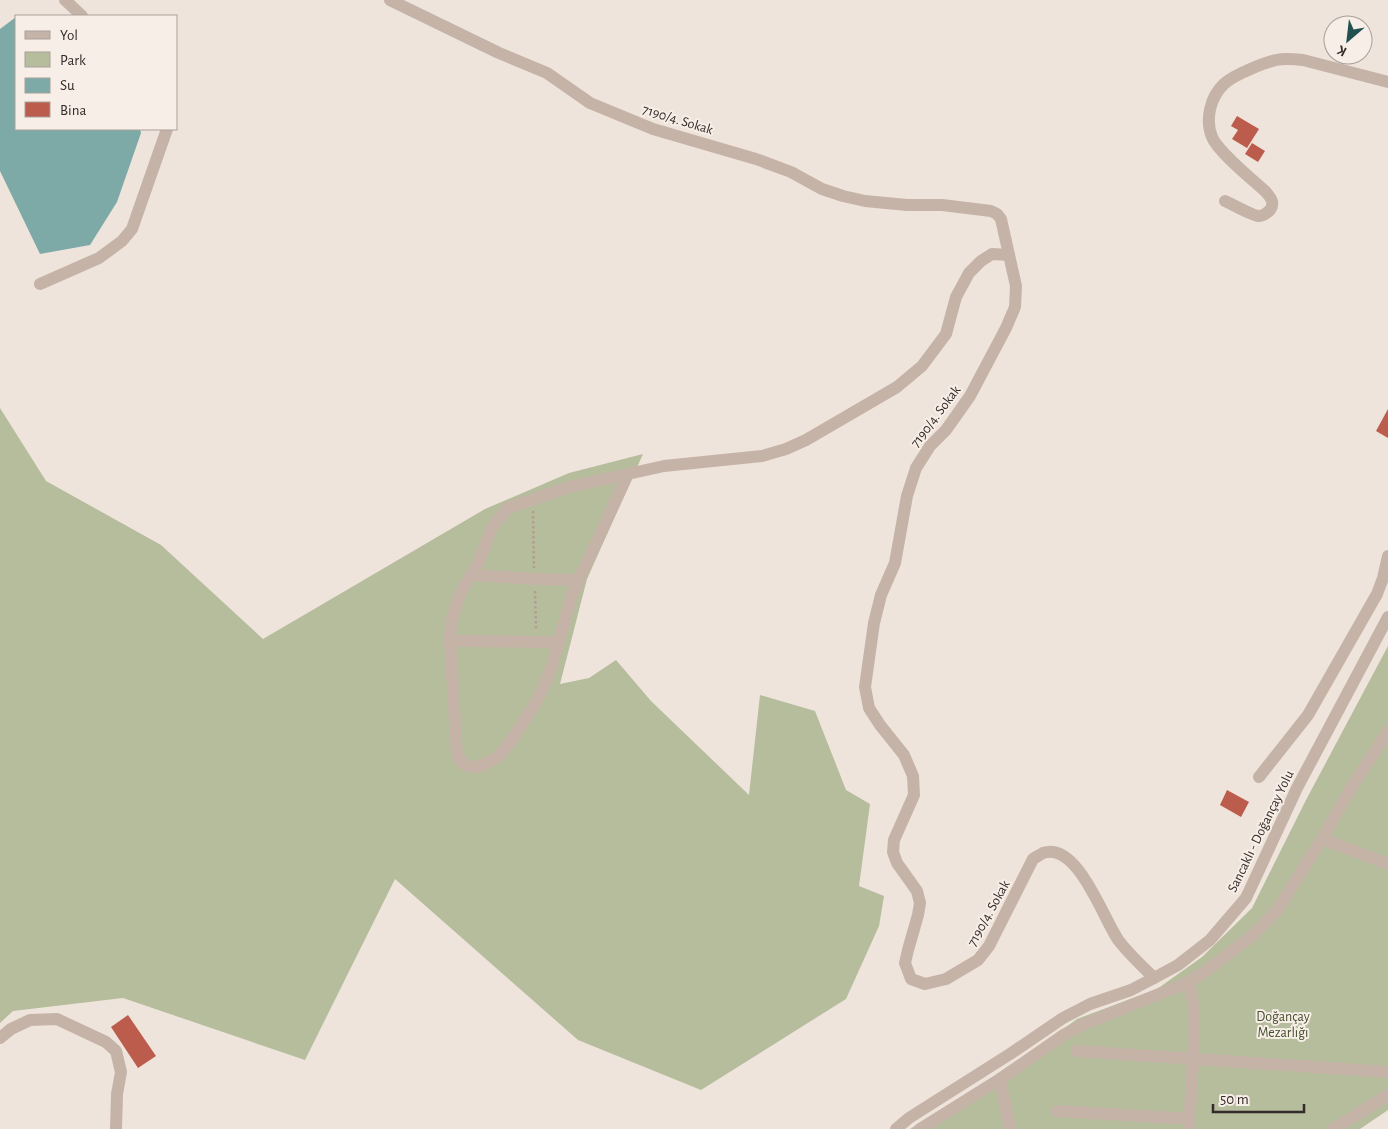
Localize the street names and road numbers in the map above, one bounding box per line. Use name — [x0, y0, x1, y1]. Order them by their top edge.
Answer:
street label: 7190/4. Sokak — [641, 103, 715, 138]
street label: 7190/4. Sokak — [908, 383, 964, 450]
street label: Sancaklı - Doğançay Yolu — [1225, 768, 1296, 895]
street label: 7190/4. Sokak — [965, 878, 1013, 949]

